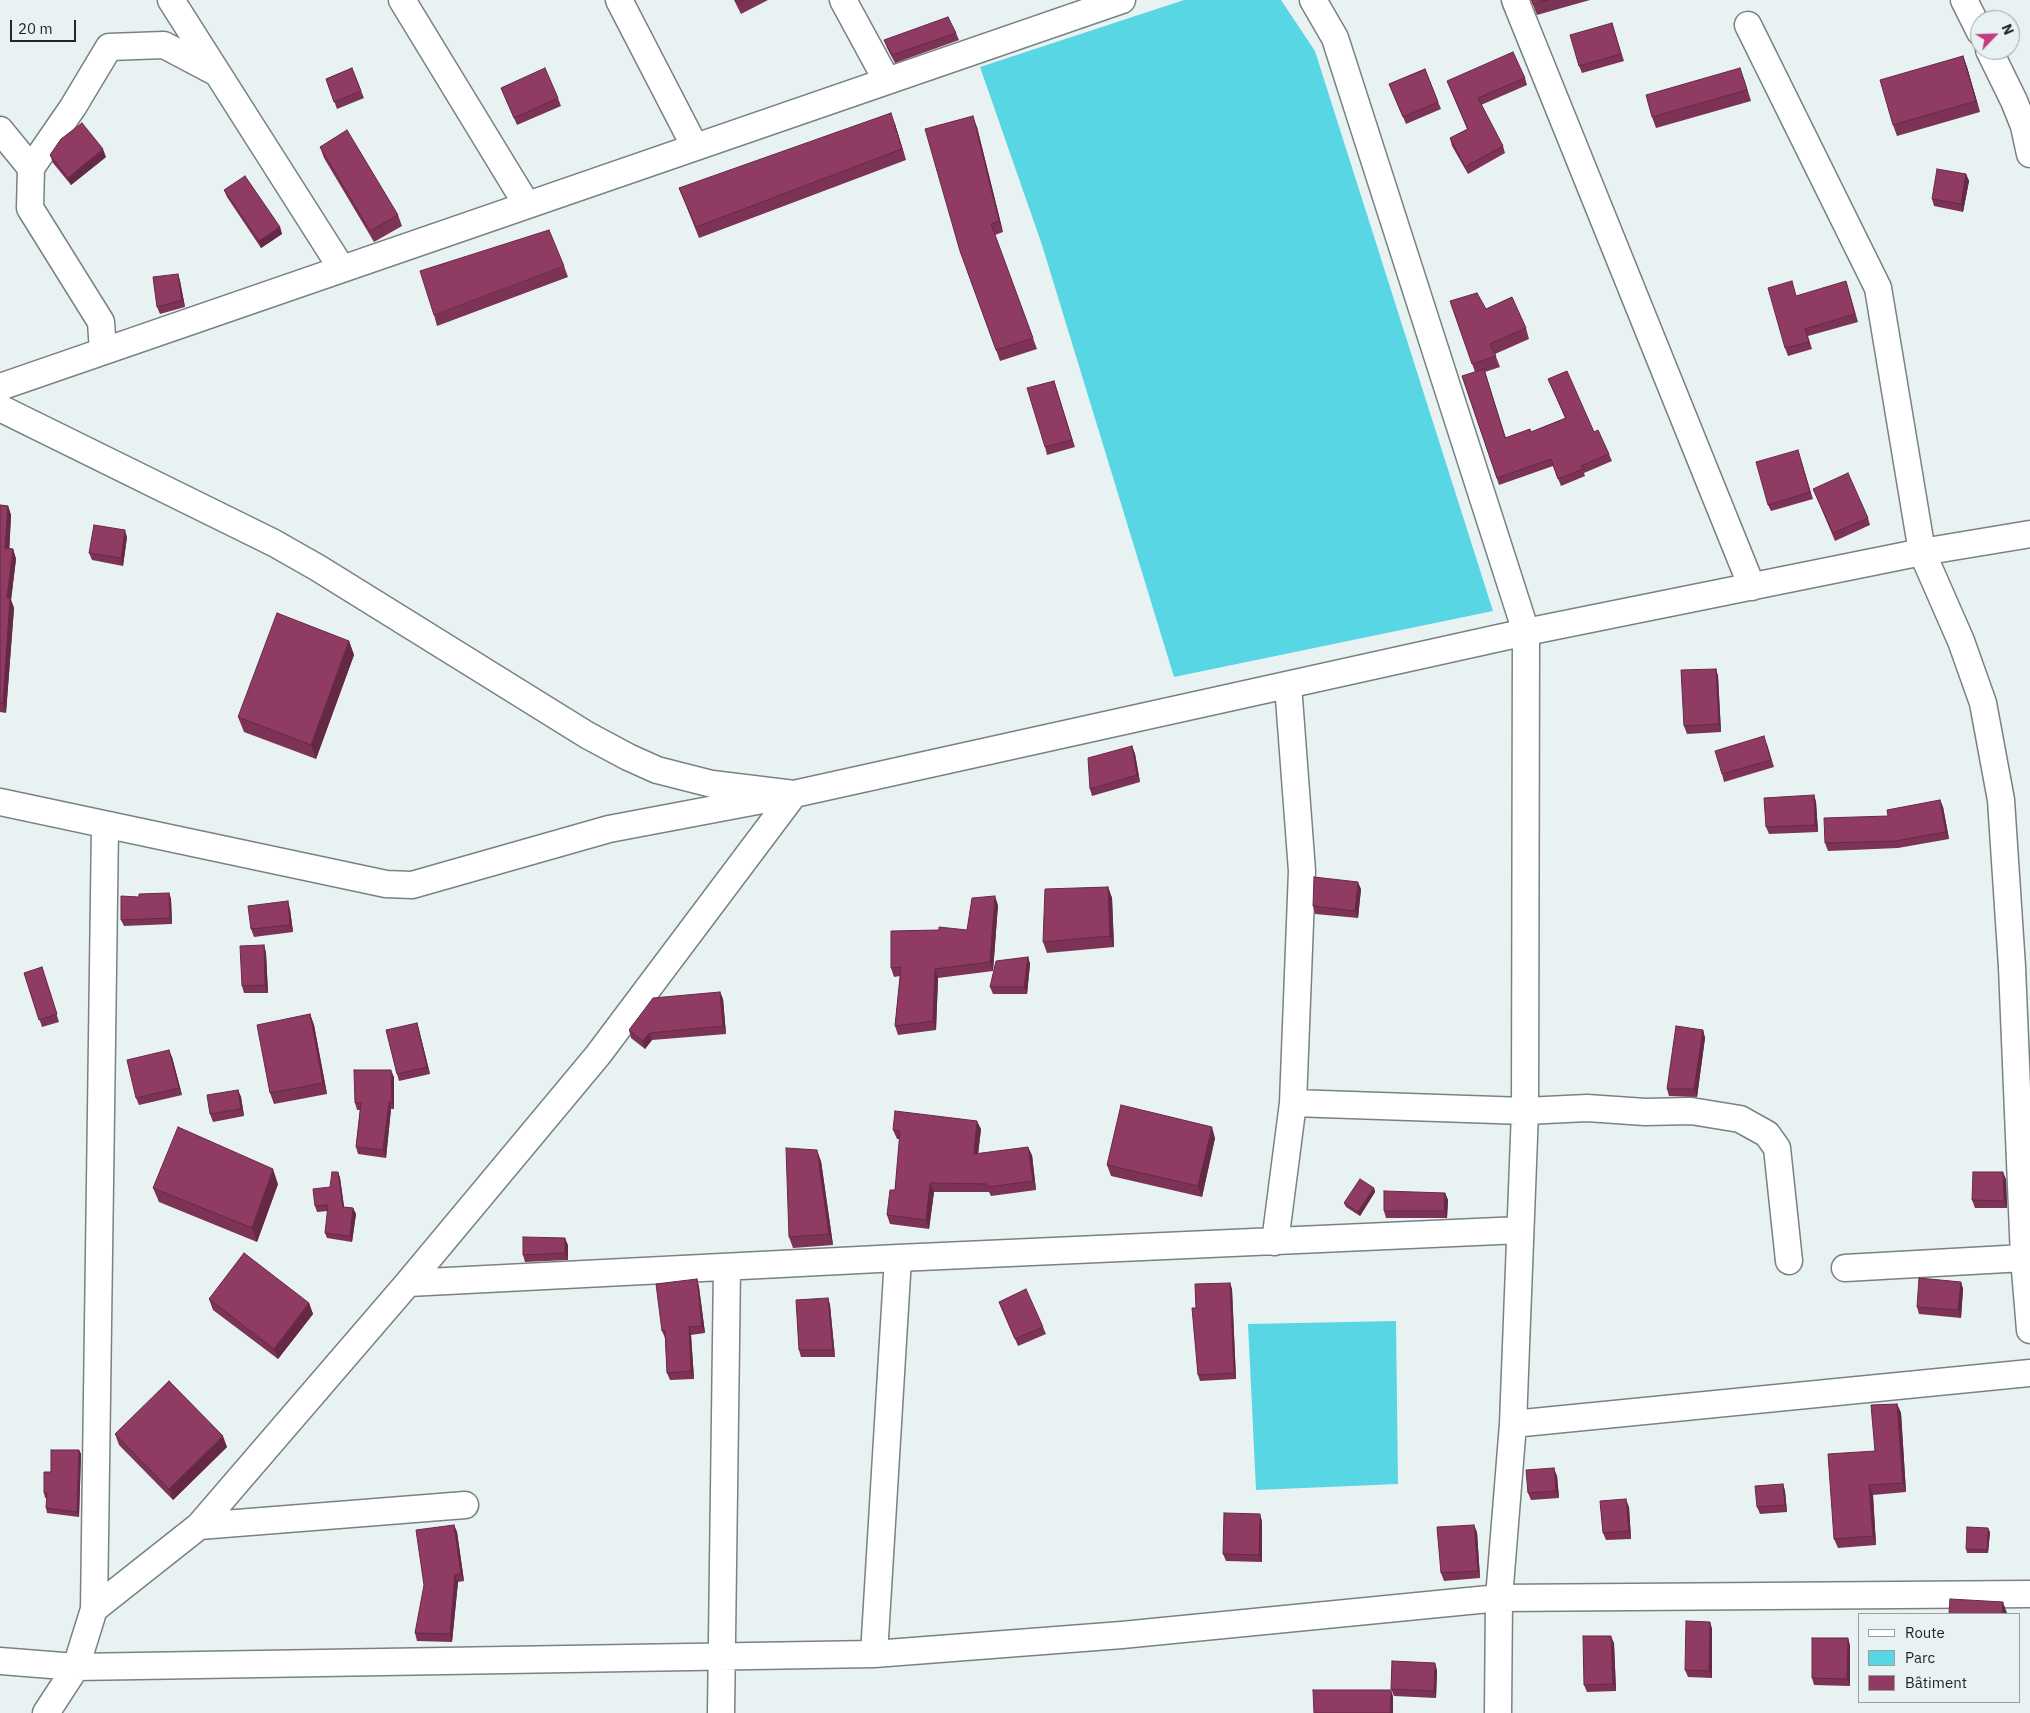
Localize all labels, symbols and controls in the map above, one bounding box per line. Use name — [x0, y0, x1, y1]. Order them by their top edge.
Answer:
scale bar — [12, 10, 79, 42]
north arrow — [1970, 10, 2020, 60]
text: 20 m — [18, 19, 53, 38]
text: N — [1998, 21, 2018, 38]
legend — [1858, 1613, 2020, 1703]
text: Route — [1905, 1623, 1945, 1642]
text: Parc — [1905, 1648, 1935, 1667]
text: Bâtiment — [1905, 1673, 1967, 1692]

